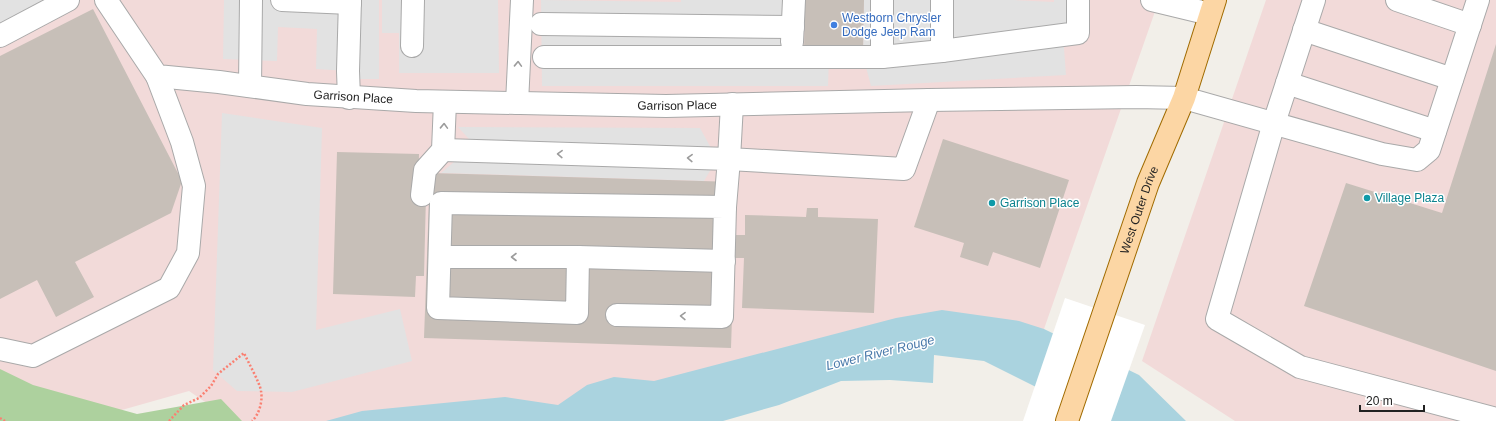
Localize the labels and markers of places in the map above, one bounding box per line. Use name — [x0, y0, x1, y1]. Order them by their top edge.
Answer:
place label: Westborn Chrysler Dodge Jeep Ram — [842, 11, 941, 39]
marker: Westborn Chrysler Dodge Jeep Ram — [829, 20, 839, 30]
place label: Village Plaza — [1375, 191, 1444, 205]
marker: Village Plaza — [1362, 193, 1372, 203]
place label: Garrison Place — [1000, 196, 1080, 210]
marker: Garrison Place — [987, 198, 997, 208]

